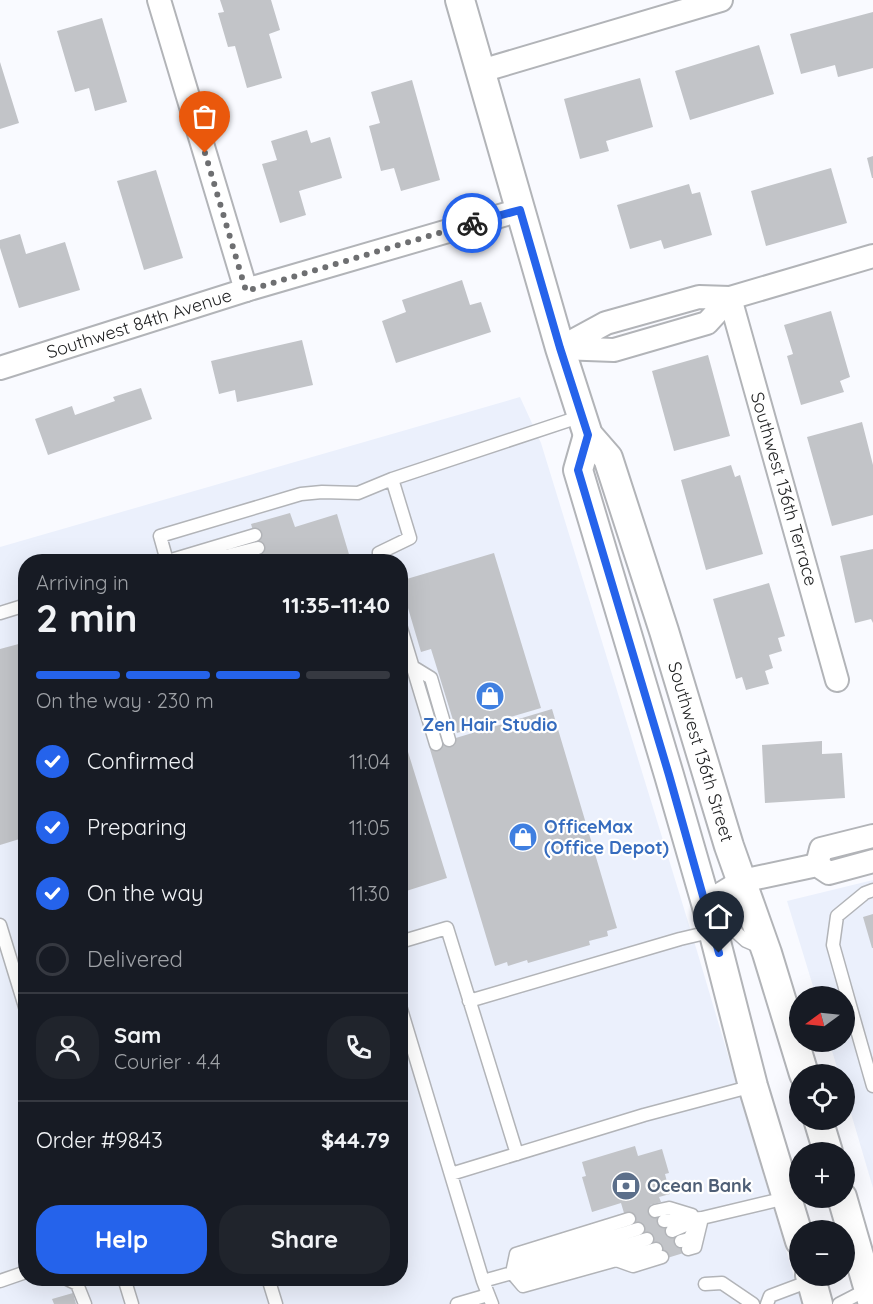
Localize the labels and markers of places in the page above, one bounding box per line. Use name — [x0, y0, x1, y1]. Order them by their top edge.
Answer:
pin — [179, 91, 230, 153]
shop icon: Zen Hair Studio — [474, 680, 506, 712]
place label: Zen Hair Studio — [423, 713, 557, 736]
place label: OfficeMax (Office Depot) — [544, 815, 669, 859]
shop icon: OfficeMax (Office Depot) — [507, 821, 539, 853]
pin — [693, 891, 744, 953]
bank icon: Ocean Bank — [610, 1170, 642, 1202]
place label: Ocean Bank — [647, 1174, 752, 1197]

